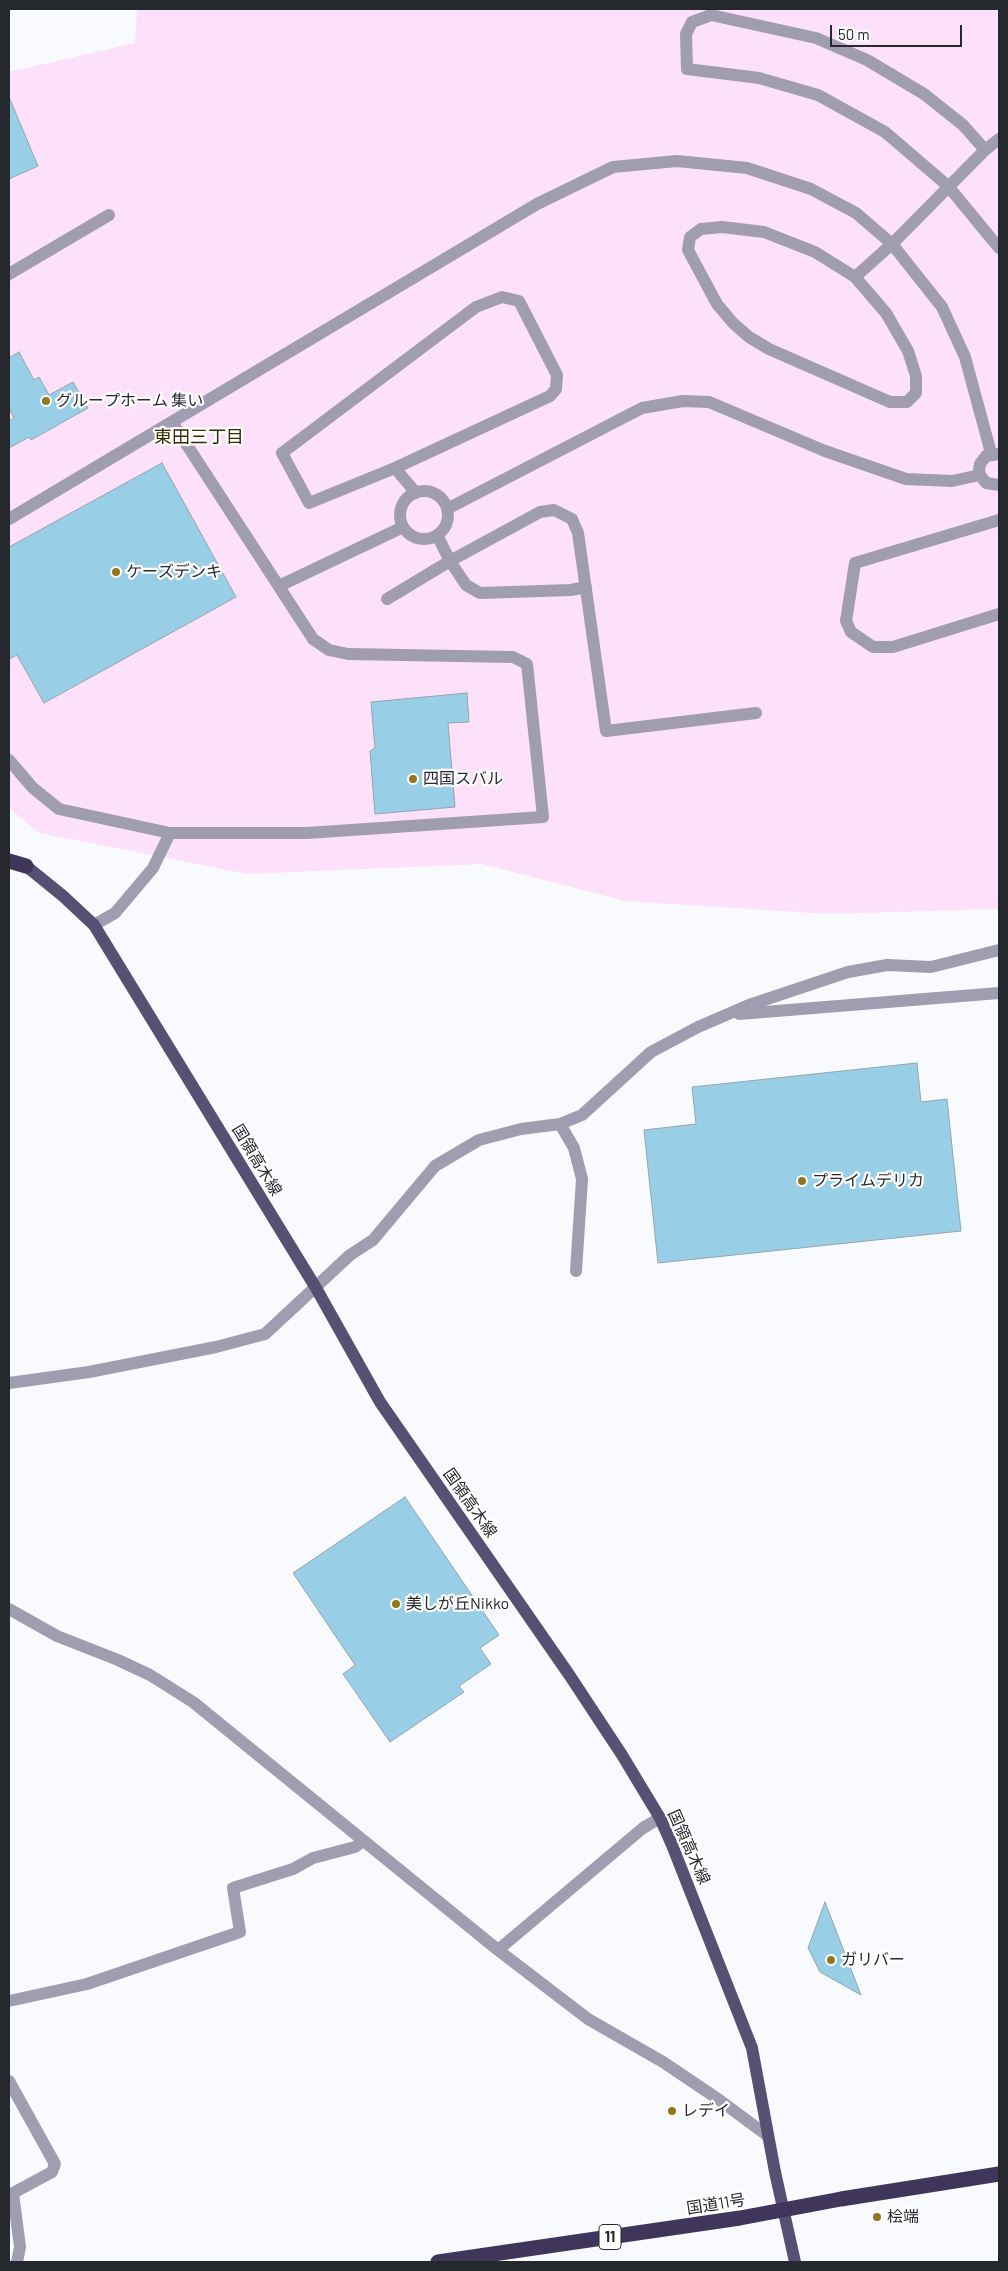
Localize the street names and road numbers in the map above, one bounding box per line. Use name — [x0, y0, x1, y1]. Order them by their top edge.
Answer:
street label: 国領高木線 — [228, 1121, 286, 1199]
street label: 国領高木線 — [439, 1465, 501, 1541]
street label: 国領高木線 — [664, 1807, 714, 1887]
street label: 国道11号 — [685, 2190, 747, 2218]
road number: 11 — [599, 2224, 621, 2250]

